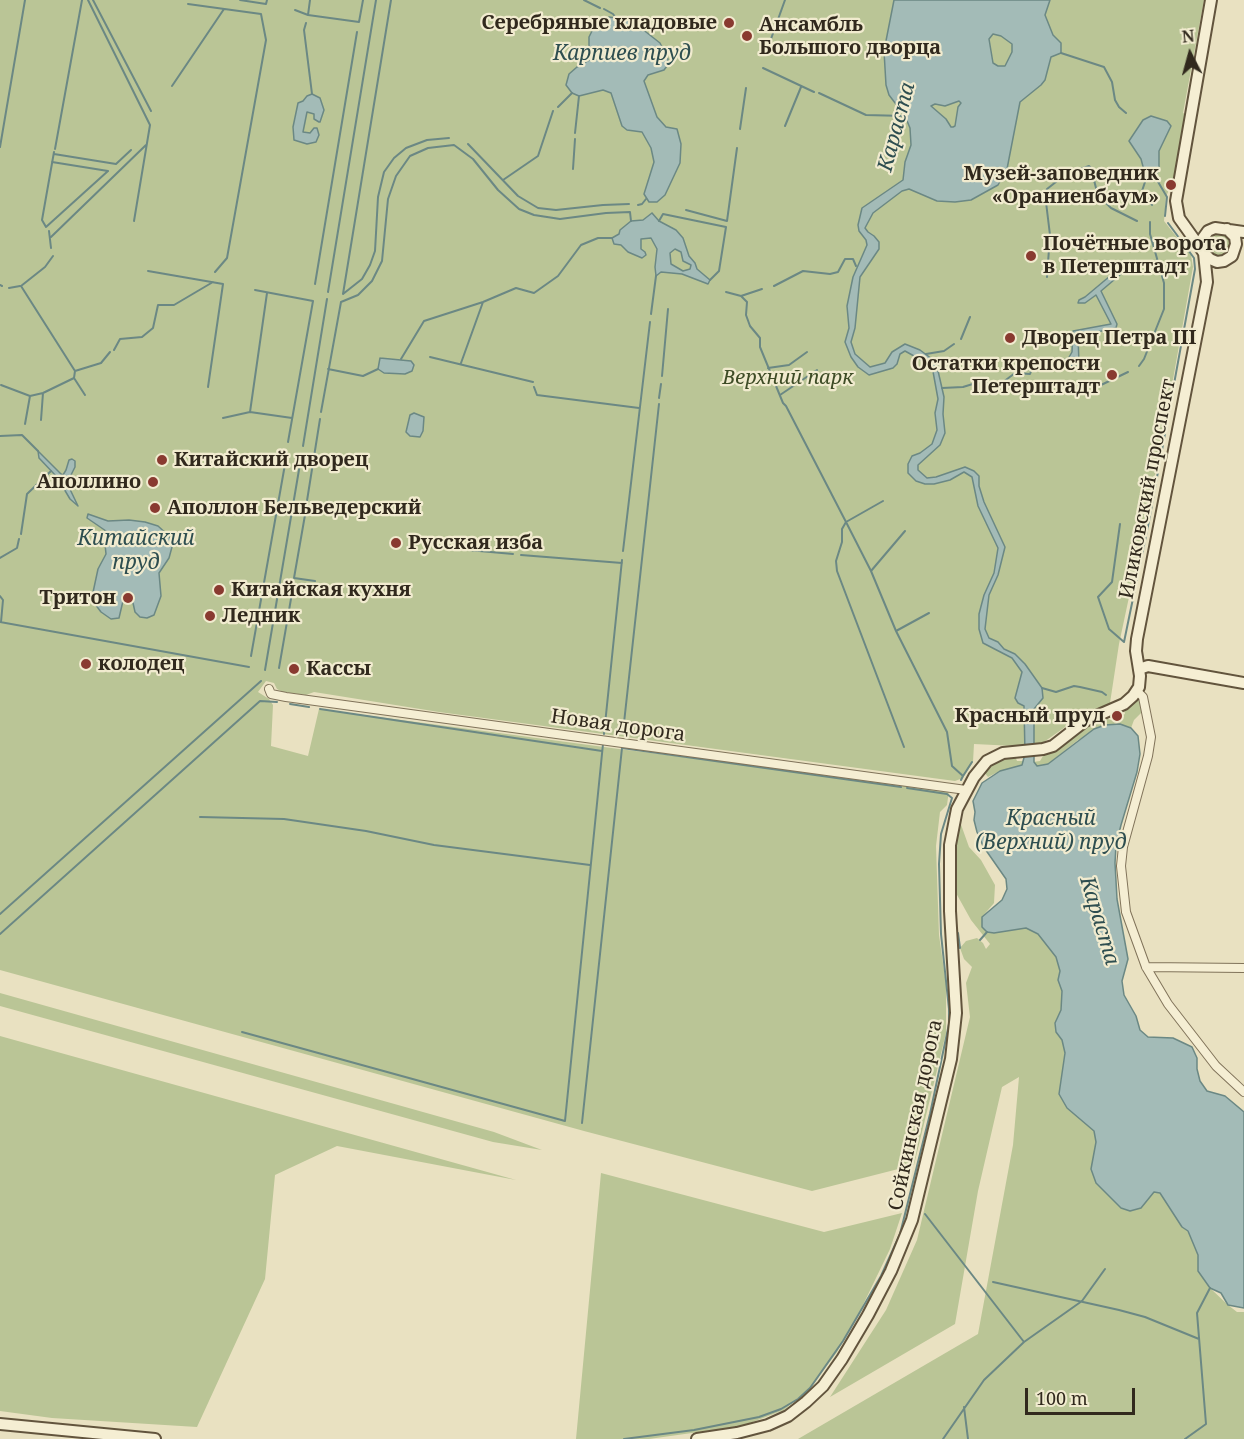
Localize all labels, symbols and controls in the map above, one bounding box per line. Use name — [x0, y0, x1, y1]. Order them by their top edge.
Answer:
place label: Серебряные кладовые — [481, 11, 717, 35]
place label: Ансамбль Большого дворца — [759, 13, 941, 60]
marker: Серебряные кладовые — [722, 16, 736, 30]
north arrow — [1160, 24, 1220, 84]
text: N — [1181, 25, 1196, 48]
marker: Ансамбль Большого дворца — [740, 29, 754, 43]
water label: Карпиев пруд — [553, 41, 691, 67]
water label: Караста — [873, 80, 921, 174]
place label: Музей-заповедник «Ораниенбаум» — [964, 162, 1159, 209]
marker: Музей-заповедник «Ораниенбаум» — [1164, 178, 1178, 192]
place label: Почётные ворота в Петерштадт — [1043, 232, 1227, 279]
marker: Почётные ворота в Петерштадт — [1024, 249, 1038, 263]
place label: Дворец Петра III — [1022, 326, 1197, 350]
marker: Дворец Петра III — [1003, 331, 1017, 345]
place label: Остатки крепости Петерштадт — [912, 352, 1100, 399]
park label: Верхний парк — [722, 366, 854, 390]
marker: Остатки крепости Петерштадт — [1105, 368, 1119, 382]
street label: Иликовский проспект — [1115, 377, 1181, 601]
place label: Китайский дворец — [174, 448, 368, 472]
marker: Китайский дворец — [155, 453, 169, 467]
place label: Аполлино — [36, 470, 141, 494]
marker: Аполлино — [146, 475, 160, 489]
place label: Аполлон Бельведерский — [167, 496, 421, 520]
marker: Аполлон Бельведерский — [148, 501, 162, 515]
water label: Китайский пруд — [77, 526, 195, 576]
place label: Русская изба — [408, 531, 543, 555]
marker: Русская изба — [389, 536, 403, 550]
place label: Китайская кухня — [231, 578, 411, 602]
marker: Китайская кухня — [212, 583, 226, 597]
place label: Тритон — [39, 586, 116, 610]
marker: Тритон — [121, 591, 135, 605]
place label: Ледник — [222, 604, 300, 628]
marker: Ледник — [203, 609, 217, 623]
place label: колодец — [98, 652, 184, 676]
marker: колодец — [79, 657, 93, 671]
place label: Кассы — [306, 657, 371, 681]
marker: Кассы — [287, 662, 301, 676]
place label: Красный пруд — [955, 704, 1105, 728]
street label: Новая дорога — [549, 705, 687, 747]
marker: Красный пруд — [1110, 709, 1124, 723]
water label: Красный (Верхний) пруд — [975, 806, 1127, 856]
water label: Караста — [1074, 874, 1124, 968]
street label: Сойкинская дорога — [884, 1017, 948, 1213]
scale bar — [1028, 1376, 1138, 1414]
text: 100 m — [1036, 1386, 1088, 1410]

